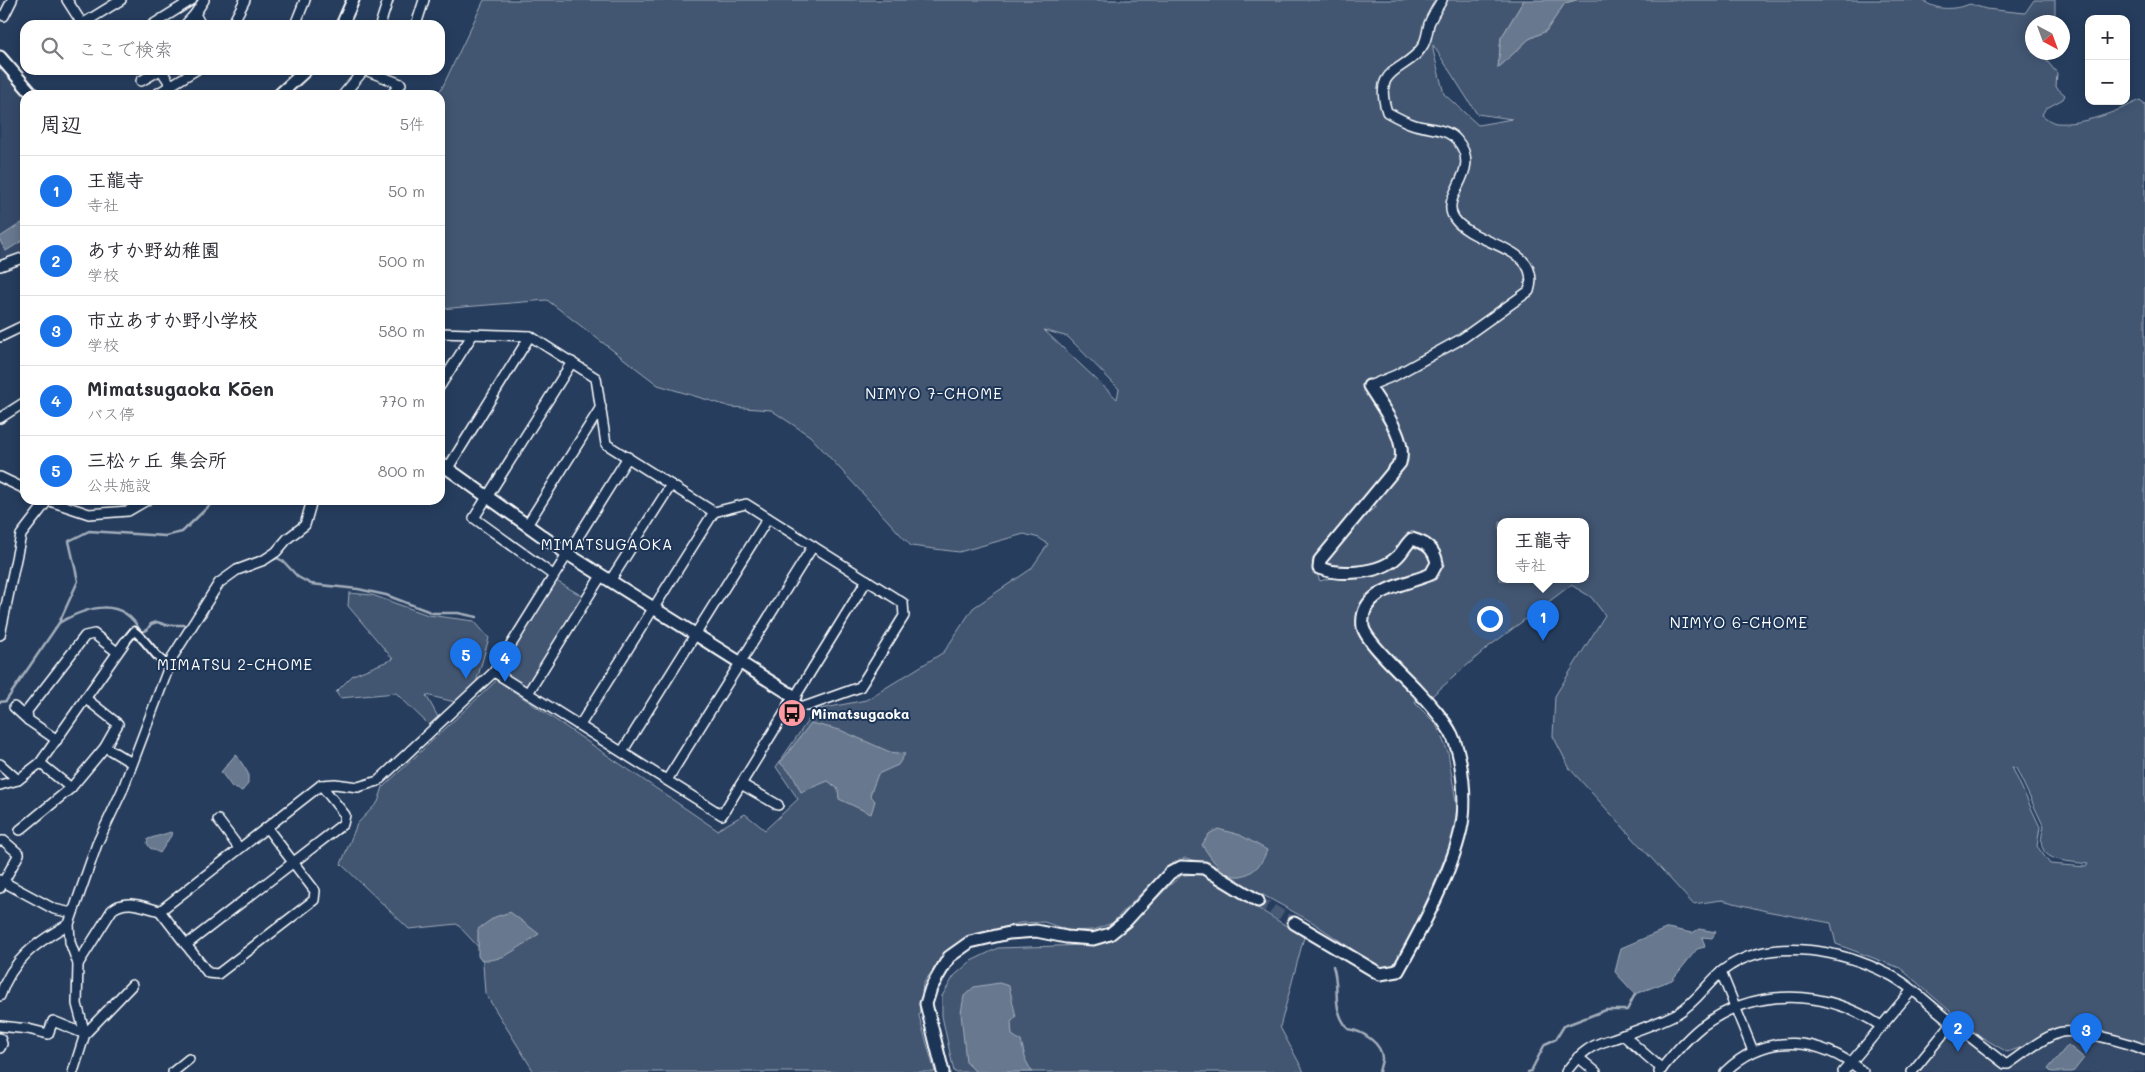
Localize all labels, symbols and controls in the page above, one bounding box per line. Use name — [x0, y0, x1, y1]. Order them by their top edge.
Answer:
north arrow — [2025, 15, 2070, 60]
map controls — [2085, 15, 2130, 105]
button: + — [2085, 15, 2130, 60]
search box — [20, 20, 445, 75]
icon: search — [38, 34, 66, 62]
text: ここで検索 — [78, 36, 173, 61]
button: − — [2085, 60, 2130, 105]
text: 周辺 — [40, 110, 82, 137]
text: 5件 — [400, 113, 425, 134]
text: 王龍寺 — [87, 167, 144, 192]
text: 1 — [52, 180, 60, 201]
text: 50 m — [388, 180, 425, 201]
text: 寺社 — [87, 194, 119, 215]
text: あすか野幼稚園 — [87, 237, 220, 262]
text: 2 — [52, 250, 60, 271]
text: 500 m — [378, 250, 425, 271]
text: 学校 — [87, 264, 119, 285]
text: 市立あすか野小学校 — [87, 307, 258, 332]
text: 3 — [51, 320, 61, 341]
text: 580 m — [378, 320, 425, 341]
text: 学校 — [87, 334, 119, 355]
text: Mimatsugaoka Kōen — [87, 376, 274, 401]
district label: NIMYO 7-CHOME — [865, 383, 1003, 403]
text: 4 — [51, 390, 61, 411]
text: 770 m — [379, 390, 425, 411]
text: バス停 — [87, 403, 135, 424]
text: 三松ヶ丘 集会所 — [87, 447, 227, 472]
text: 5 — [51, 460, 61, 481]
text: 800 m — [378, 460, 425, 481]
text: 公共施設 — [87, 474, 151, 495]
popup — [1497, 518, 1589, 583]
text: 王龍寺 — [1514, 527, 1572, 552]
district label: MIMATSUGAOKA — [541, 534, 673, 554]
text: 寺社 — [1514, 554, 1547, 575]
pin: 1 — [1527, 600, 1559, 641]
your location — [1477, 606, 1503, 632]
district label: NIMYO 6-CHOME — [1670, 612, 1808, 632]
pin: 5 — [450, 638, 482, 679]
pin: 4 — [489, 641, 521, 682]
district label: MIMATSU 2-CHOME — [157, 654, 313, 674]
bus stop icon: Mimatsugaoka — [777, 698, 807, 728]
place label: Mimatsugaoka — [811, 704, 910, 723]
pin: 2 — [1942, 1011, 1974, 1052]
pin: 3 — [2070, 1013, 2102, 1054]

